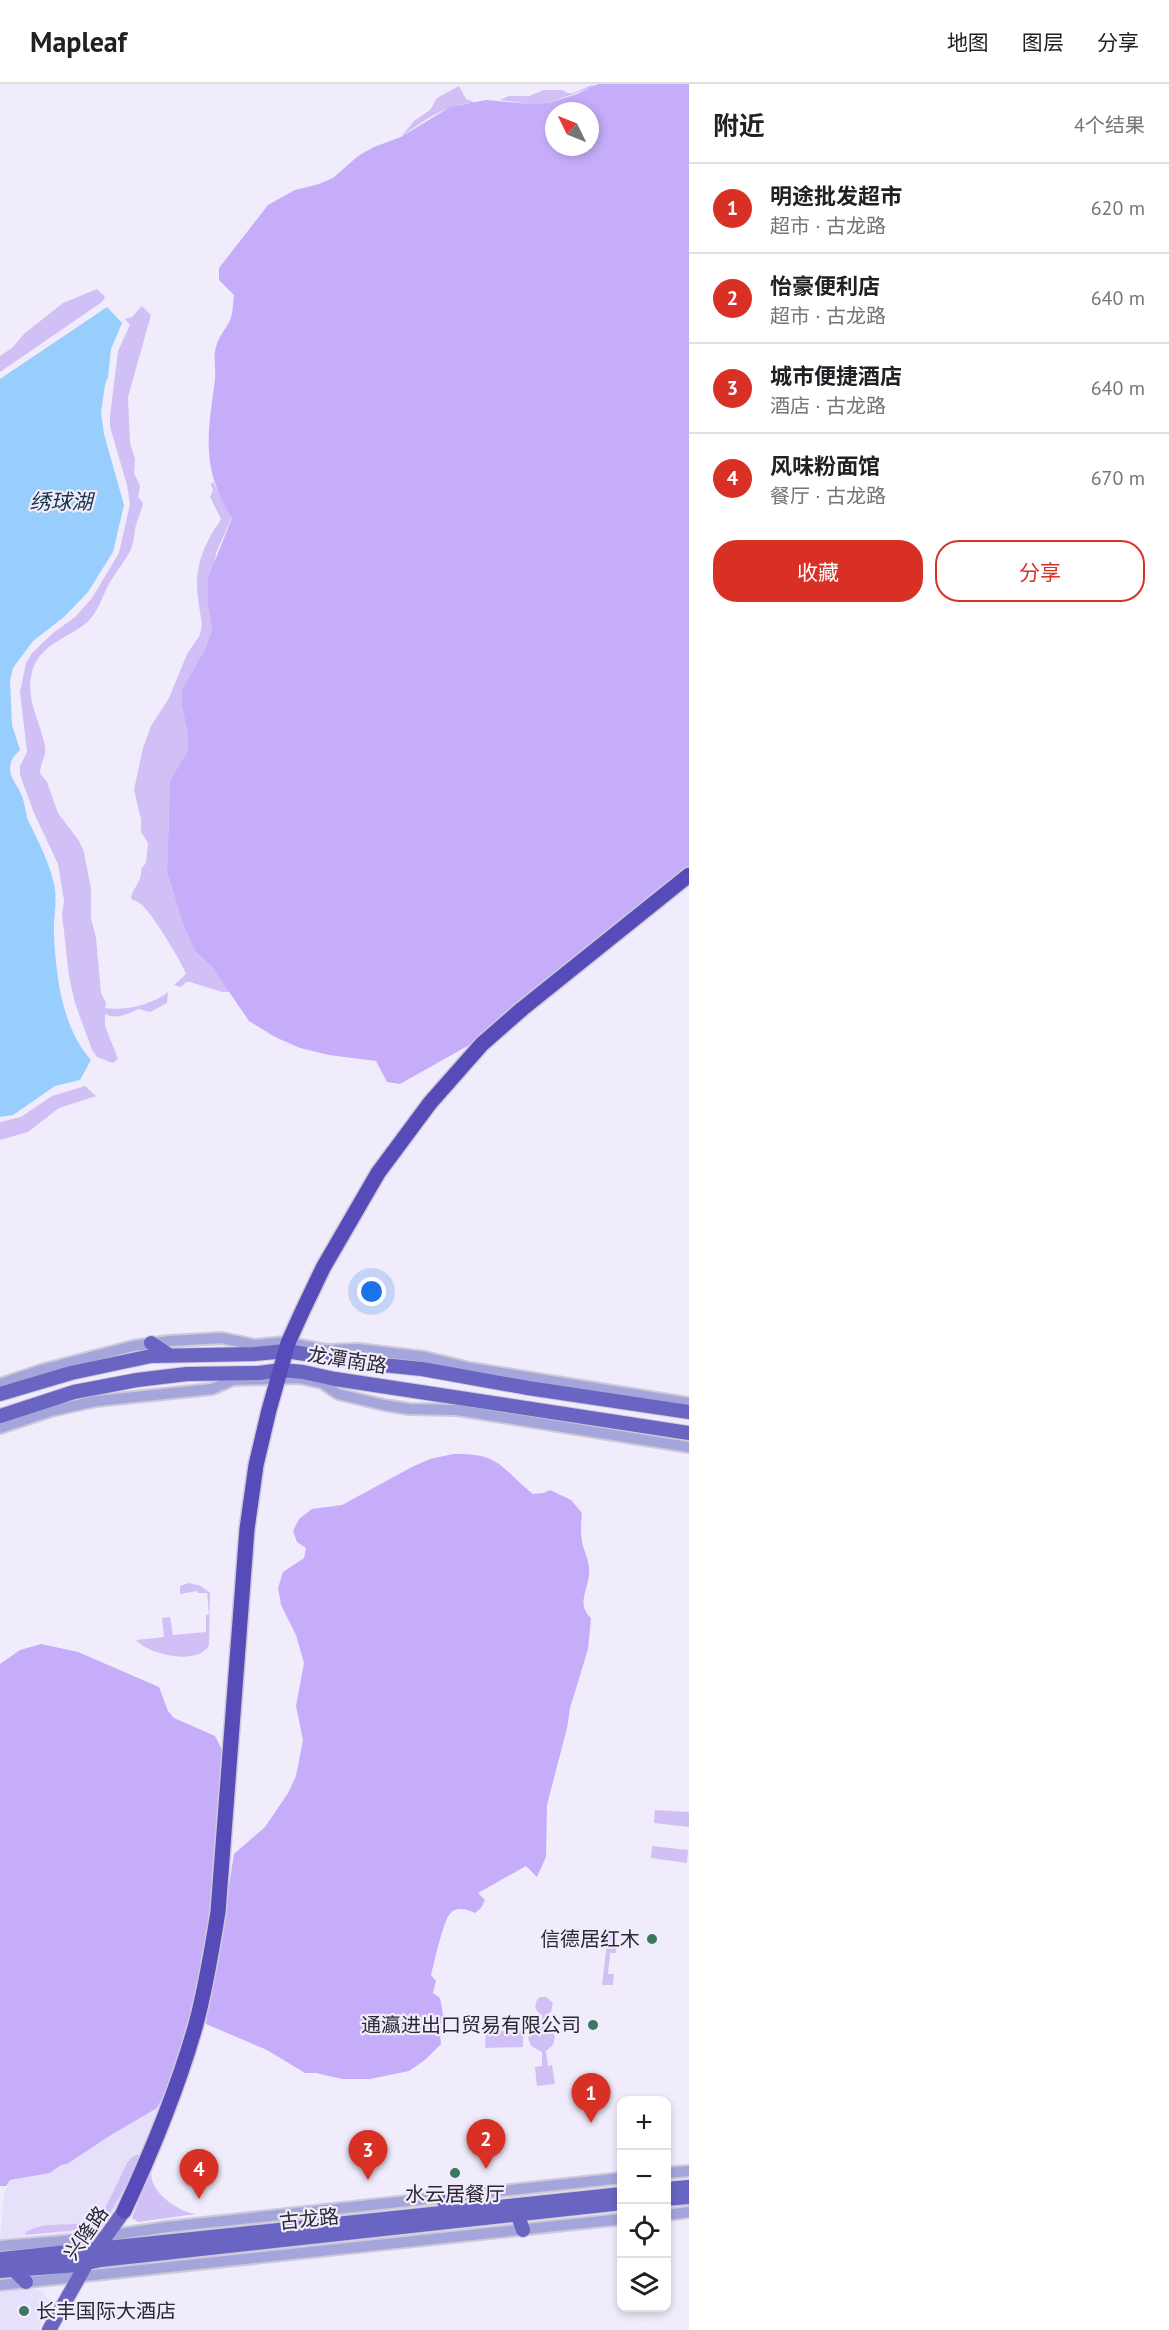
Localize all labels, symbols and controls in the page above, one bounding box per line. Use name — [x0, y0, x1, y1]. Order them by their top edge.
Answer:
text: Mapleaf — [30, 23, 127, 60]
text: 地图 — [947, 29, 989, 56]
text: 图层 — [1022, 29, 1064, 56]
text: 分享 — [1097, 29, 1139, 56]
north arrow — [545, 102, 599, 156]
text: 附近 — [713, 109, 765, 142]
text: 4个结果 — [1074, 112, 1145, 138]
text: 明途批发超市 — [770, 182, 902, 210]
text: 1 — [727, 195, 738, 221]
text: 620 m — [1091, 195, 1145, 221]
text: 超市 · 古龙路 — [770, 213, 886, 239]
text: 怡豪便利店 — [770, 272, 880, 300]
text: 2 — [727, 285, 738, 311]
text: 640 m — [1091, 285, 1145, 311]
text: 超市 · 古龙路 — [770, 303, 886, 329]
text: 城市便捷酒店 — [770, 362, 902, 390]
text: 3 — [727, 375, 738, 401]
text: 640 m — [1091, 375, 1145, 401]
text: 酒店 · 古龙路 — [770, 393, 886, 419]
text: 风味粉面馆 — [770, 452, 880, 480]
text: 4 — [727, 465, 738, 491]
text: 670 m — [1091, 465, 1145, 491]
text: 餐厅 · 古龙路 — [770, 483, 886, 509]
water label: 绣球湖 — [30, 488, 95, 515]
button: 收藏 — [713, 540, 923, 602]
button: 分享 — [935, 540, 1145, 602]
your location — [357, 1277, 386, 1306]
street label: 龙潭南路 — [305, 1341, 389, 1379]
place label: 信德居红木 — [540, 1926, 640, 1952]
marker: 信德居红木 — [645, 1932, 659, 1946]
place label: 通瀛进出口贸易有限公司 — [361, 2012, 581, 2038]
marker: 通瀛进出口贸易有限公司 — [586, 2018, 600, 2032]
pin: 1 — [572, 2074, 610, 2123]
map controls — [617, 2096, 671, 2312]
button: + — [617, 2096, 671, 2150]
pin: 2 — [466, 2120, 506, 2169]
pin: 3 — [348, 2130, 388, 2180]
pin: 4 — [180, 2150, 218, 2199]
button: − — [617, 2150, 671, 2204]
marker: 水云居餐厅 — [448, 2166, 462, 2180]
place label: 水云居餐厅 — [405, 2181, 505, 2207]
street label: 兴隆路 — [58, 2201, 114, 2265]
street label: 古龙路 — [278, 2203, 340, 2235]
button: locate — [617, 2204, 671, 2258]
button: layers — [617, 2258, 671, 2312]
place label: 长丰国际大酒店 — [36, 2298, 176, 2324]
marker: 长丰国际大酒店 — [17, 2304, 31, 2318]

